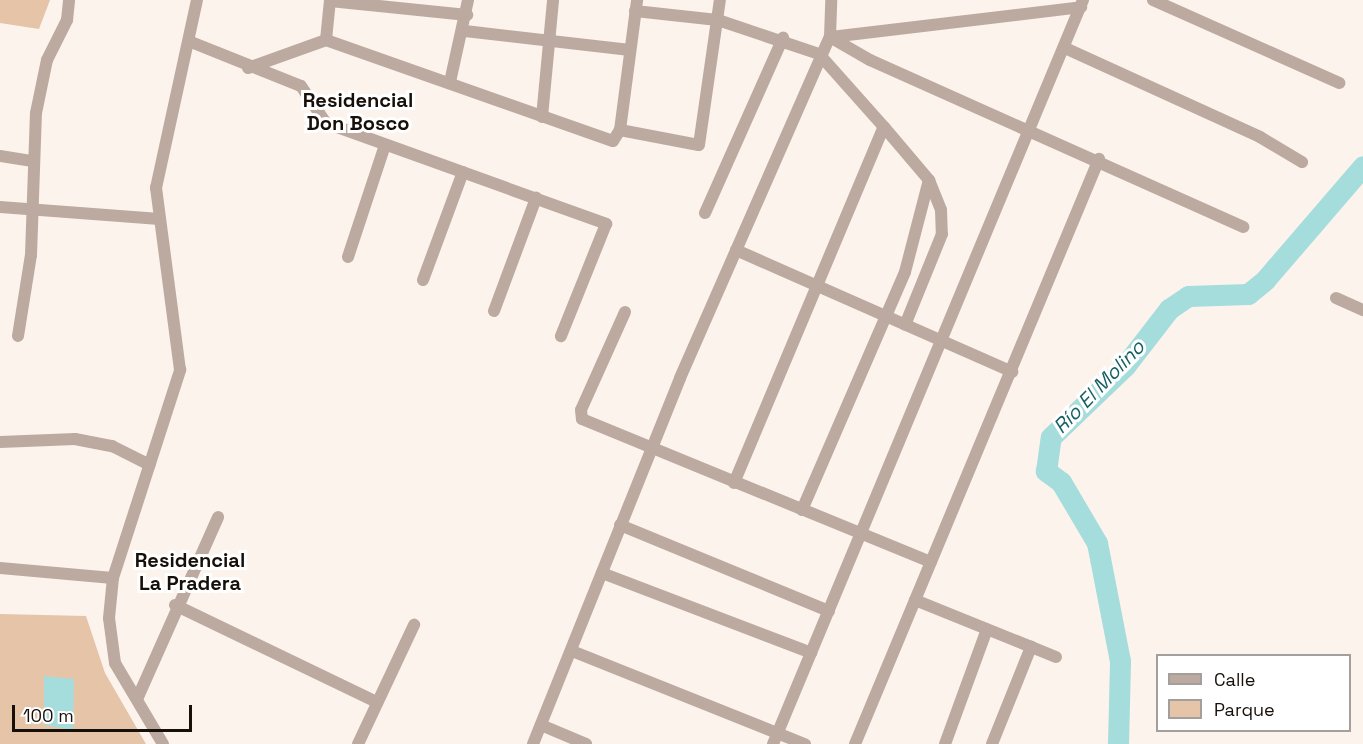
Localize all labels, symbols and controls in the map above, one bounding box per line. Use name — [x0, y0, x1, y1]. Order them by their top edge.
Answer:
district label: Residencial Don Bosco — [303, 89, 413, 136]
water label: Río El Molino — [1049, 335, 1149, 439]
district label: Residencial La Pradera — [135, 549, 245, 596]
legend — [1156, 654, 1351, 732]
text: Calle — [1214, 668, 1255, 691]
scale bar — [15, 693, 195, 731]
text: Parque — [1214, 698, 1275, 721]
text: 100 m — [23, 704, 74, 727]

